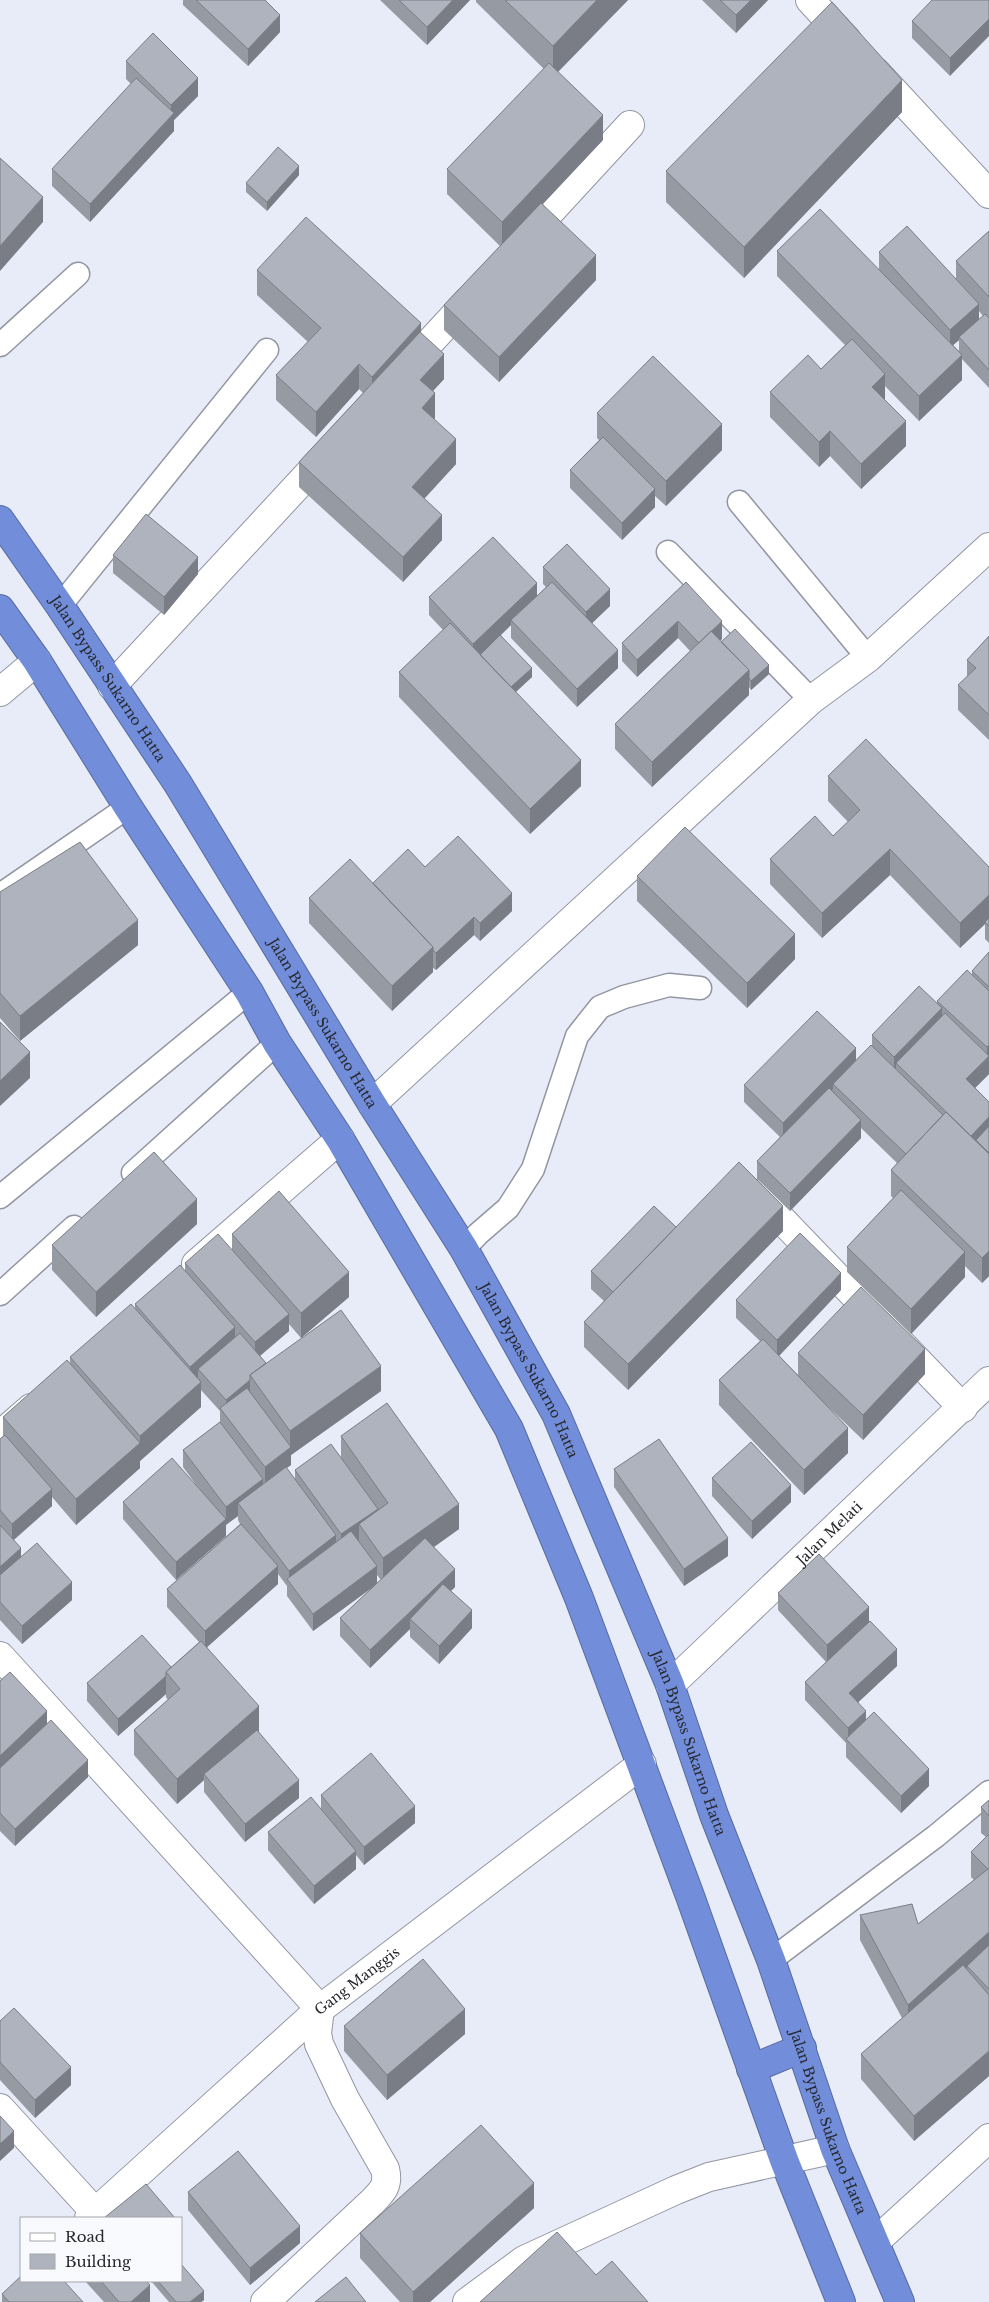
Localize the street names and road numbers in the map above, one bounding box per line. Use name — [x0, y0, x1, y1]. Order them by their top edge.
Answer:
street label: Jalan Bypass Sukarno Hatta — [45, 590, 170, 765]
street label: Jalan Bypass Sukarno Hatta — [263, 933, 381, 1112]
street label: Jalan Bypass Sukarno Hatta — [475, 1278, 582, 1461]
street label: Jalan Melati — [791, 1498, 866, 1570]
street label: Jalan Bypass Sukarno Hatta — [647, 1645, 730, 1838]
street label: Gang Manggis — [311, 1943, 403, 2019]
street label: Jalan Bypass Sukarno Hatta — [786, 2025, 871, 2217]

